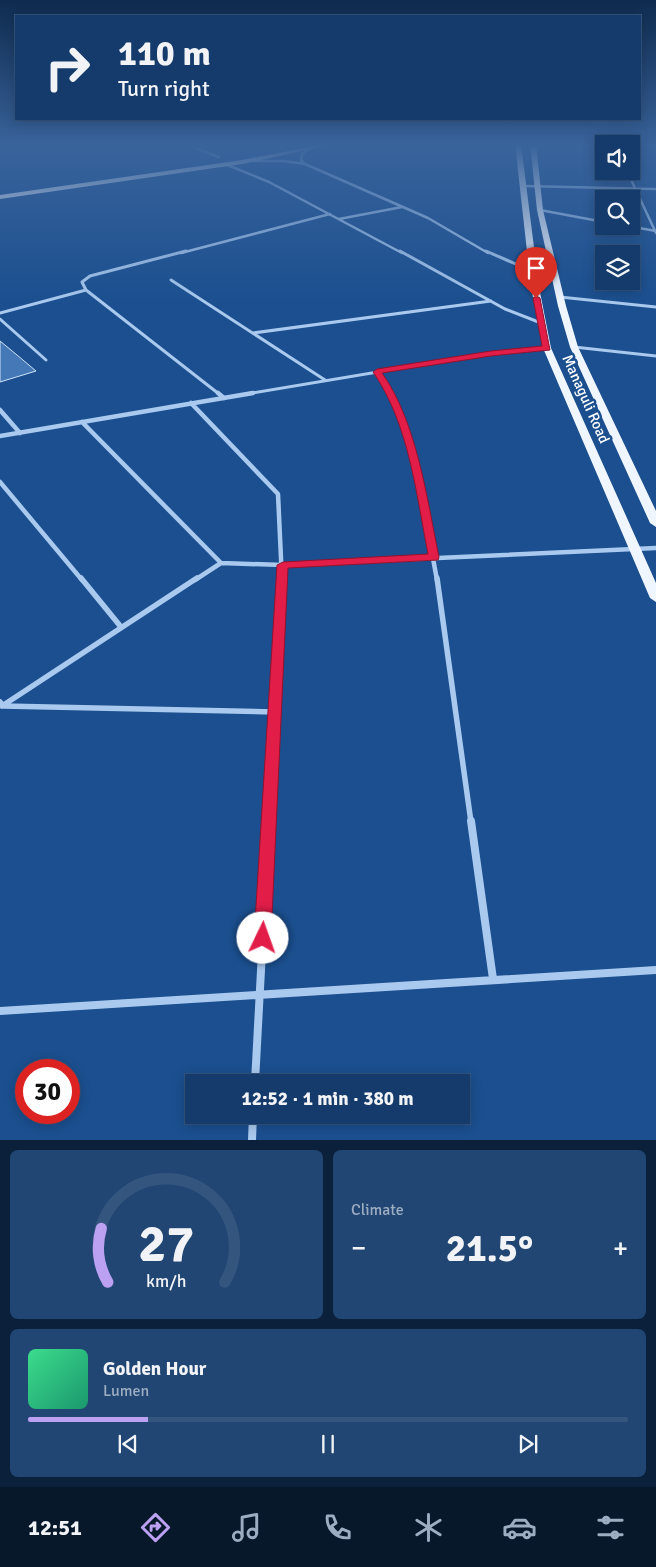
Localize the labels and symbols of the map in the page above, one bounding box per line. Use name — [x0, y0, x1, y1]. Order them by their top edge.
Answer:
pin — [515, 247, 557, 298]
street label: Managuli Road — [558, 352, 614, 446]
position arrow — [236, 911, 288, 963]
speed limit sign: 30 — [15, 1059, 80, 1124]

